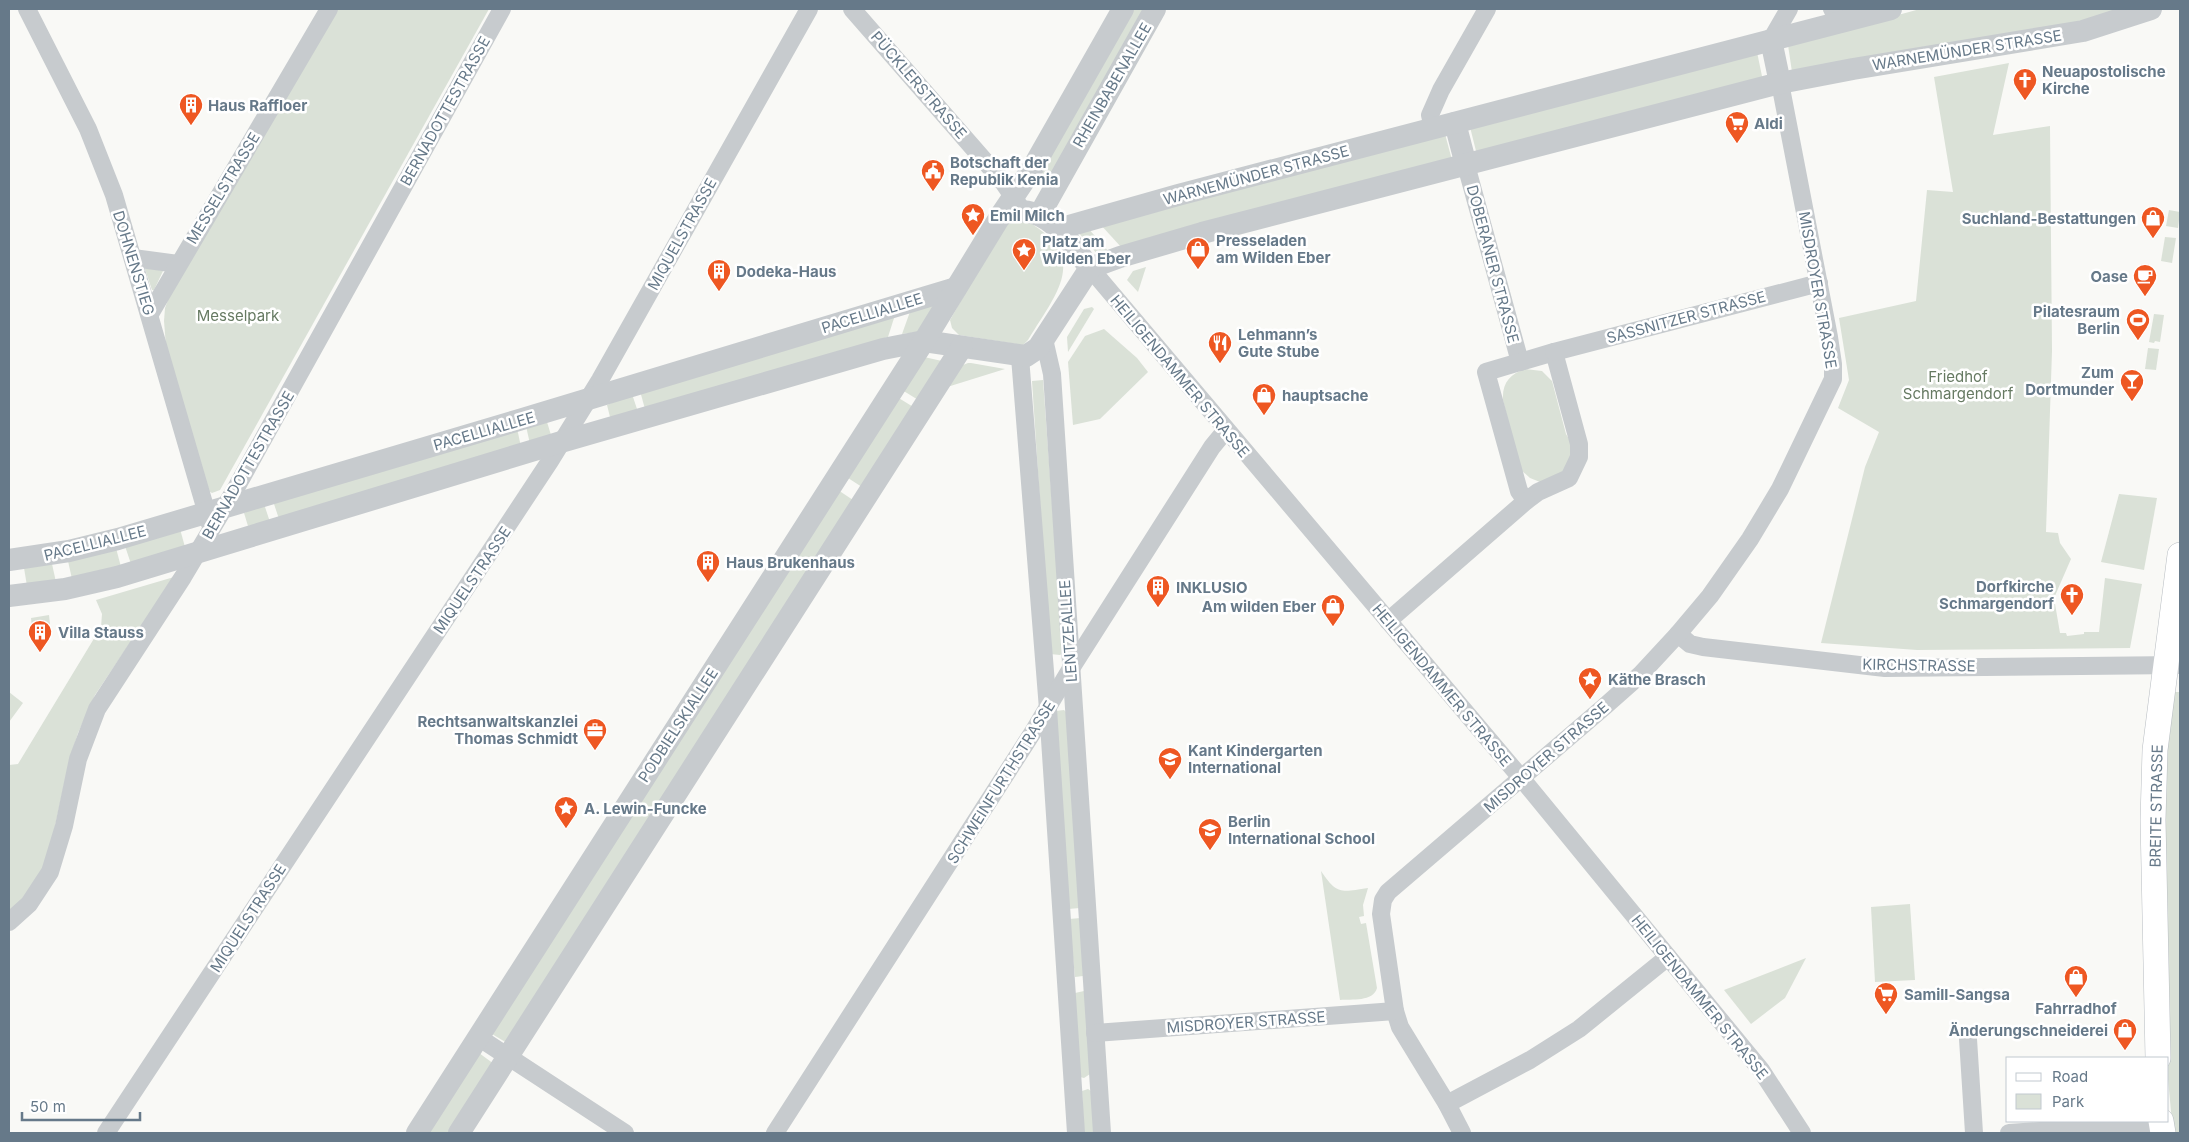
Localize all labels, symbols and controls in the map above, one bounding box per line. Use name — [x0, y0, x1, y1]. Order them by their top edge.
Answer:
street label: RHEINBABENALLEE — [1069, 19, 1155, 151]
street label: WARNEMÜNDER STRASSE — [1871, 26, 2063, 74]
street label: PÜCKLERSTRASSE — [867, 27, 971, 143]
street label: BERNADOTTESTRASSE — [396, 33, 494, 189]
place label: Neuapostolische Kirche — [2042, 62, 2166, 98]
church icon: Neuapostolische Kirche — [2012, 67, 2038, 101]
building icon: Haus Raffloer — [178, 92, 204, 126]
place label: Haus Raffloer — [208, 96, 307, 115]
supermarket icon: Aldi — [1724, 110, 1750, 144]
place label: Aldi — [1754, 114, 1783, 133]
street label: MESSELSTRASSE — [182, 129, 264, 247]
street label: WARNEMÜNDER STRASSE — [1161, 141, 1351, 209]
place label: Botschaft der Republik Kenia — [950, 153, 1058, 189]
public building icon: Botschaft der Republik Kenia — [920, 158, 946, 192]
street label: MIQUELSTRASSE — [643, 175, 721, 293]
street label: DOBERANER STRASSE — [1463, 183, 1523, 345]
place icon: Emil Milch — [960, 202, 986, 236]
shop icon: Suchland-Bestattungen — [2140, 205, 2166, 239]
place label: Emil Milch — [990, 206, 1065, 225]
street label: DOHNENSTIEG — [109, 208, 159, 318]
place label: Suchland-Bestattungen — [1962, 209, 2136, 228]
street label: MISDROYER STRASSE — [1795, 210, 1841, 370]
place label: Presseladen am Wilden Eber — [1216, 231, 1331, 267]
place label: Platz am Wilden Eber — [1042, 232, 1131, 268]
shop icon: Presseladen am Wilden Eber — [1185, 236, 1211, 270]
place icon: Platz am Wilden Eber — [1011, 237, 1037, 271]
building icon: Dodeka-Haus — [706, 258, 732, 292]
place label: Dodeka-Haus — [736, 262, 837, 281]
cafe icon: Oase — [2132, 263, 2158, 297]
place label: Oase — [2090, 267, 2128, 286]
street label: SASSNITZER STRASSE — [1604, 287, 1768, 347]
street label: PACELLIALLEE — [819, 289, 925, 337]
street label: HEILIGENDAMMER STRASSE — [1106, 291, 1254, 461]
place label: Pilatesraum Berlin — [2033, 302, 2120, 338]
park label: Messelpark — [197, 306, 280, 325]
sports icon: Pilatesraum Berlin — [2125, 307, 2151, 341]
place label: Lehmann’s Gute Stube — [1238, 325, 1320, 361]
restaurant icon: Lehmann’s Gute Stube — [1207, 330, 1233, 364]
place label: Zum Dortmunder — [2025, 363, 2114, 399]
park label: Friedhof Schmargendorf — [1903, 367, 2014, 403]
bar icon: Zum Dortmunder — [2119, 368, 2145, 402]
shop icon: hauptsache — [1251, 382, 1277, 416]
place label: hauptsache — [1282, 386, 1368, 405]
street label: BERNADOTTESTRASSE — [198, 388, 298, 542]
street label: PACELLIALLEE — [431, 407, 537, 455]
street label: PACELLIALLEE — [42, 521, 148, 565]
street label: MIQUELSTRASSE — [429, 523, 515, 637]
building icon: Haus Brukenhaus — [695, 549, 721, 583]
place label: Haus Brukenhaus — [726, 553, 855, 572]
building icon: INKLUSIO — [1145, 574, 1171, 608]
place label: Dorfkirche Schmargendorf — [1939, 577, 2054, 613]
place label: INKLUSIO — [1176, 578, 1247, 597]
street label: LENTZEALLEE — [1055, 579, 1081, 683]
church icon: Dorfkirche Schmargendorf — [2059, 582, 2085, 616]
shop icon: Am wilden Eber — [1320, 593, 1346, 627]
place label: Am wilden Eber — [1202, 597, 1316, 616]
street label: HEILIGENDAMMER STRASSE — [1368, 600, 1516, 770]
building icon: Villa Stauss — [27, 619, 53, 653]
place label: Villa Stauss — [58, 623, 144, 642]
street label: KIRCHSTRASSE — [1862, 655, 1976, 675]
street label: PODBIELSKIALLEE — [634, 664, 722, 786]
place icon: Käthe Brasch — [1577, 666, 1603, 700]
place label: Käthe Brasch — [1608, 670, 1706, 689]
street label: SCHWEINFURTHSTRASSE — [943, 697, 1059, 867]
street label: MISDROYER STRASSE — [1480, 698, 1612, 816]
place label: Rechtsanwaltskanzlei Thomas Schmidt — [418, 712, 579, 748]
office icon: Rechtsanwaltskanzlei Thomas Schmidt — [582, 717, 608, 751]
place label: Kant Kindergarten International — [1188, 741, 1323, 777]
street label: BREITE STRASSE — [2145, 744, 2167, 868]
school or university icon: Kant Kindergarten International — [1157, 746, 1183, 780]
place icon: A. Lewin-Funcke — [553, 795, 579, 829]
place label: A. Lewin-Funcke — [584, 799, 707, 818]
place label: Berlin International School — [1228, 812, 1375, 848]
school or university icon: Berlin International School — [1197, 817, 1223, 851]
street label: MIQUELSTRASSE — [206, 860, 290, 976]
street label: HEILIGENDAMMER STRASSE — [1628, 911, 1772, 1083]
shop icon: Fahrradhof — [2063, 964, 2089, 998]
supermarket icon: Samill-Sangsa — [1873, 981, 1899, 1015]
place label: Samill-Sangsa — [1904, 985, 2010, 1004]
place label: Fahrradhof — [2035, 999, 2117, 1018]
street label: MISDROYER STRASSE — [1166, 1007, 1326, 1037]
shop icon: Änderungschneiderei — [2112, 1017, 2138, 1051]
place label: Änderungschneiderei — [1949, 1021, 2108, 1040]
legend — [2006, 1057, 2169, 1122]
text: Road — [2052, 1067, 2088, 1086]
scale bar — [22, 1090, 140, 1122]
text: Park — [2052, 1092, 2085, 1111]
text: 50 m — [30, 1097, 66, 1116]

